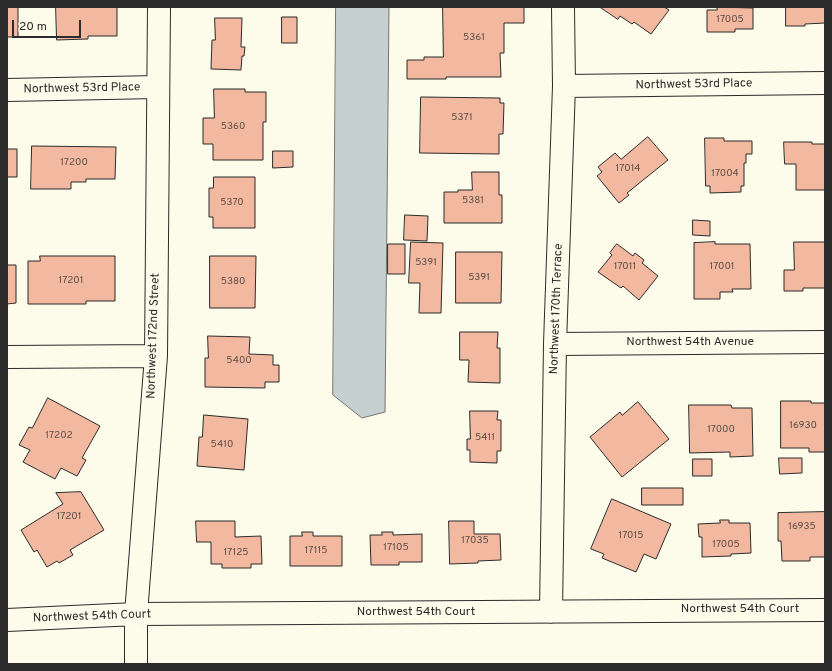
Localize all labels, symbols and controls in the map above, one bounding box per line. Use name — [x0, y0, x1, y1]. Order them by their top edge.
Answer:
scale bar — [14, 12, 83, 38]
house number: 17005 — [716, 14, 744, 26]
text: 20 m — [19, 19, 47, 35]
house number: 5361 — [463, 32, 485, 44]
street label: Northwest 53rd Place — [635, 77, 753, 93]
street label: Northwest 53rd Place — [23, 81, 141, 97]
house number: 5371 — [451, 112, 473, 124]
house number: 5360 — [221, 121, 245, 133]
house number: 17200 — [60, 157, 88, 169]
house number: 17014 — [616, 163, 640, 175]
house number: 17004 — [711, 168, 739, 180]
house number: 5381 — [462, 195, 484, 207]
house number: 5370 — [220, 197, 244, 209]
street label: Northwest 170th Terrace — [548, 243, 566, 375]
house number: 5391 — [415, 257, 437, 269]
house number: 17011 — [614, 261, 636, 273]
house number: 17001 — [709, 261, 735, 273]
house number: 5391 — [468, 272, 490, 284]
street label: Northwest 172nd Street — [145, 273, 163, 399]
house number: 17201 — [58, 275, 84, 287]
house number: 5380 — [221, 276, 245, 288]
street label: Northwest 54th Avenue — [626, 336, 754, 350]
house number: 5400 — [226, 355, 252, 367]
house number: 16930 — [789, 420, 817, 432]
house number: 17000 — [707, 424, 735, 436]
house number: 17202 — [45, 430, 73, 442]
house number: 5411 — [475, 432, 495, 444]
house number: 5410 — [211, 439, 233, 451]
house number: 17201 — [56, 511, 82, 523]
house number: 16935 — [788, 521, 816, 533]
house number: 17015 — [619, 530, 643, 542]
house number: 17035 — [461, 535, 489, 547]
house number: 17005 — [712, 539, 740, 551]
house number: 17105 — [383, 542, 409, 554]
house number: 17115 — [305, 545, 327, 557]
house number: 17125 — [223, 547, 249, 559]
street label: Northwest 54th Court — [681, 603, 799, 617]
street label: Northwest 54th Court — [357, 606, 475, 620]
street label: Northwest 54th Court — [33, 608, 151, 626]

